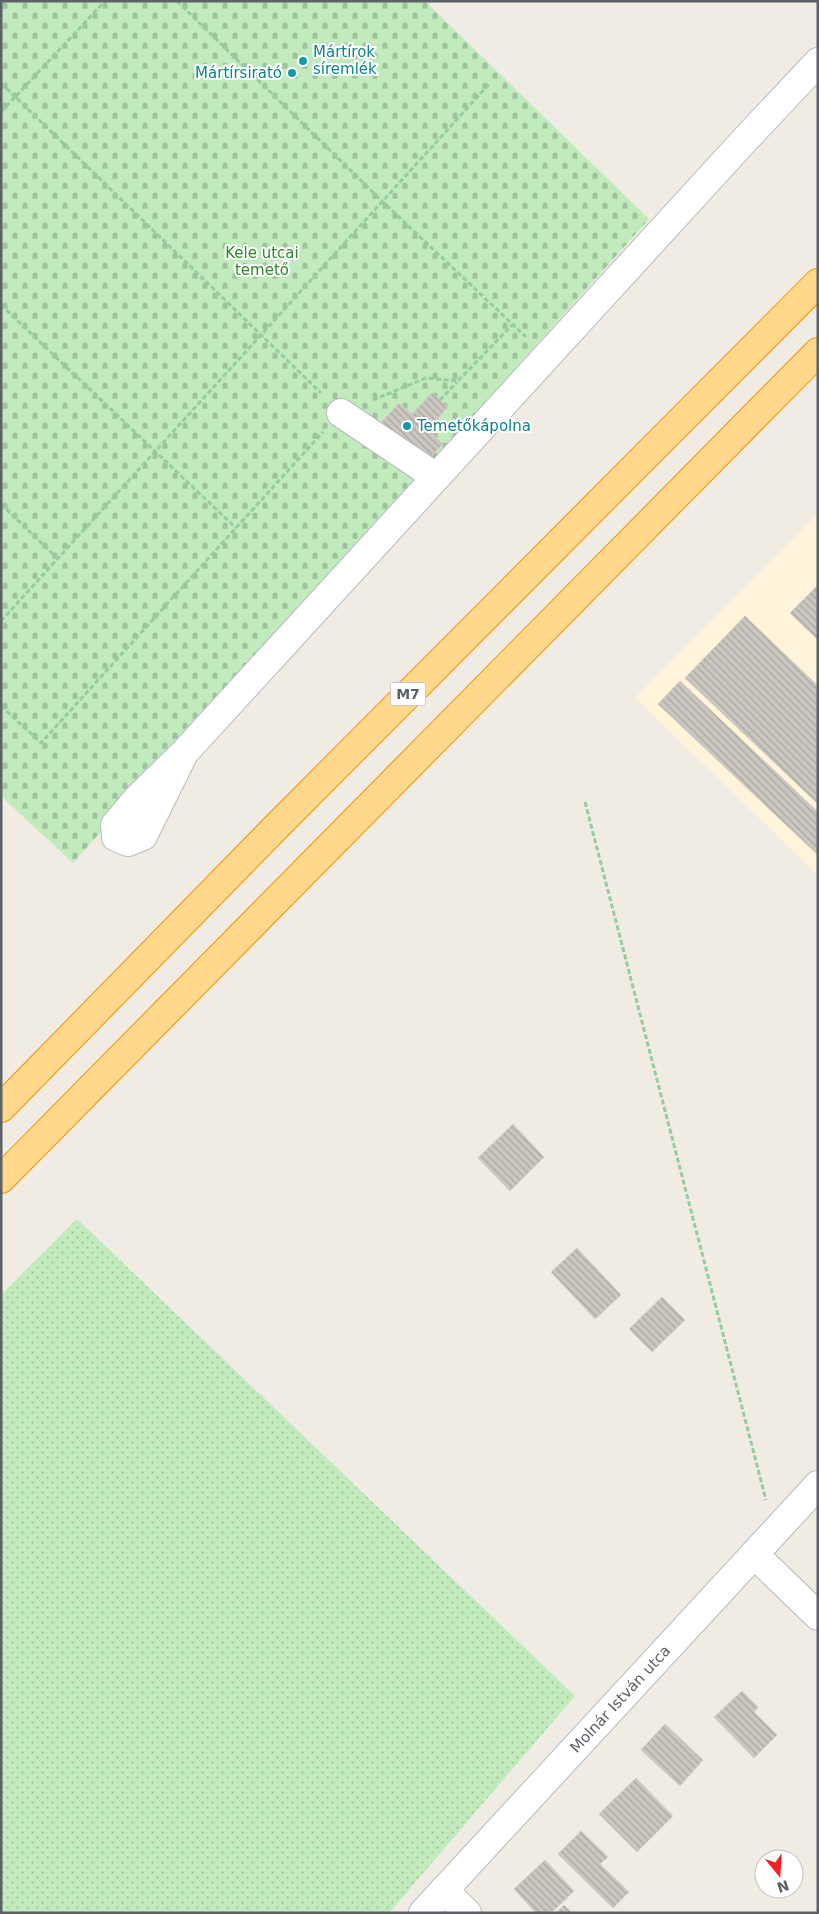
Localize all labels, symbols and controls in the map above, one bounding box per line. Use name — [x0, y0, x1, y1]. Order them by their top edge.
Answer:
place label: Mártírok síremlék — [313, 43, 377, 78]
marker: Mártírok síremlék — [297, 55, 309, 67]
place label: Mártírsirató — [195, 64, 282, 82]
marker: Mártírsirató — [286, 67, 298, 79]
park label: Kele utcai temető — [225, 244, 299, 279]
place label: Temetőkápolna — [416, 417, 531, 435]
marker: Temetőkápolna — [401, 420, 413, 432]
road number: M7 — [390, 682, 426, 706]
street label: Molnár István utca — [566, 1642, 674, 1756]
north arrow — [754, 1849, 804, 1899]
text: N — [775, 1877, 791, 1896]

